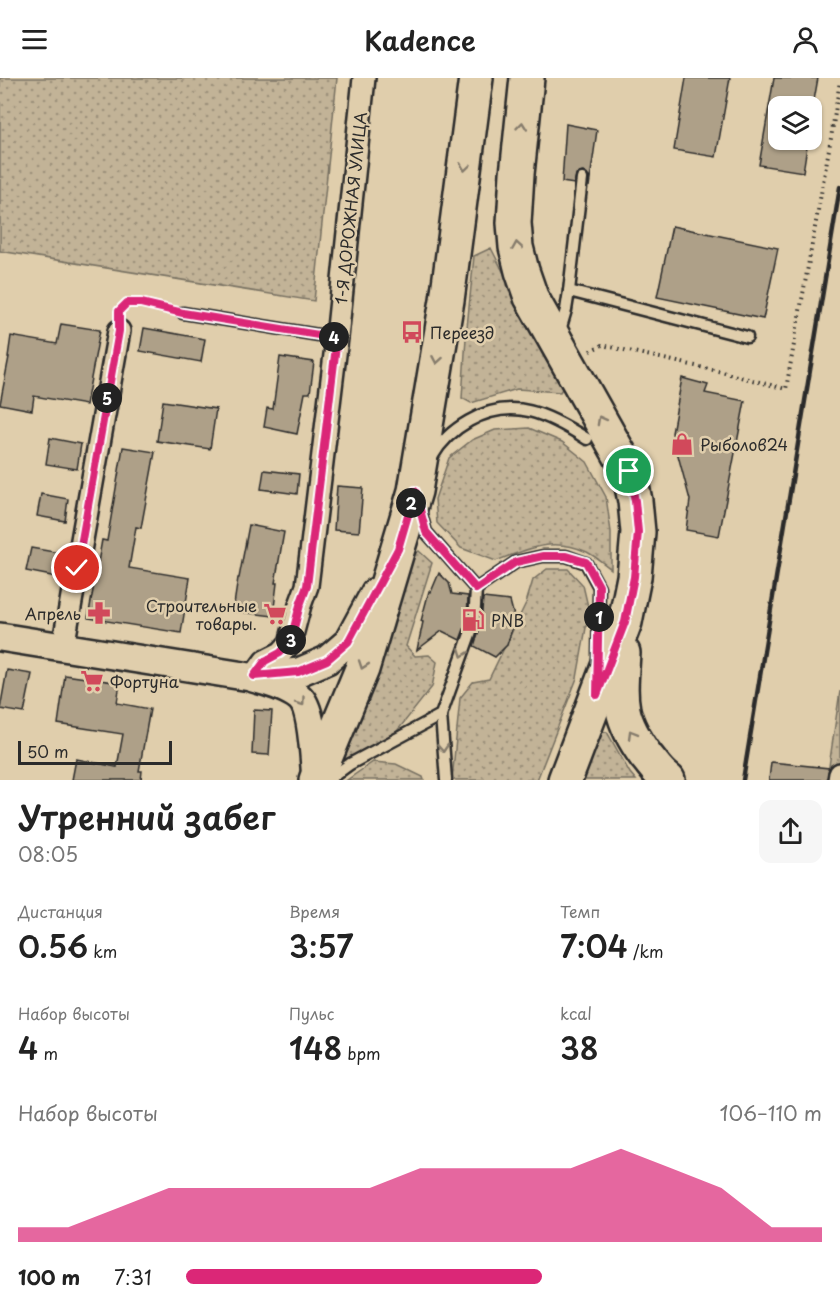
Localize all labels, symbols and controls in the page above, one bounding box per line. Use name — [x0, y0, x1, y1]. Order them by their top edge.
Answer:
text: Kadence — [364, 19, 476, 60]
icon: menu — [18, 23, 51, 56]
icon: person — [789, 23, 822, 56]
map controls — [768, 96, 822, 150]
button: layers — [768, 96, 822, 150]
street label: 1-Я ДОРОЖНАЯ УЛИЦА — [328, 111, 372, 305]
one-way arrow — [515, 122, 528, 131]
one-way arrow — [459, 162, 471, 171]
one-way arrow — [511, 241, 523, 251]
bus stop icon: Переезд — [399, 319, 425, 345]
place label: Переезд — [430, 320, 494, 344]
pin: 4 — [319, 322, 349, 352]
text: 4 — [329, 325, 339, 349]
one-way arrow — [431, 354, 444, 364]
pin: 5 — [92, 383, 122, 413]
text: 5 — [102, 386, 112, 410]
one-way arrow — [597, 416, 608, 426]
shop icon: Рыболов24 — [669, 431, 695, 457]
place label: Рыболов24 — [700, 432, 788, 456]
pin — [603, 445, 654, 496]
icon: arrive — [612, 454, 645, 487]
pin: 2 — [396, 488, 426, 518]
text: 2 — [405, 491, 417, 515]
pin — [51, 542, 102, 593]
icon: check — [60, 551, 93, 584]
place label: Строительные товары. — [146, 593, 257, 635]
pharmacy icon: Апрель — [86, 600, 112, 626]
place label: Апрель — [25, 601, 81, 625]
supermarket icon: Строительные товары. — [262, 601, 288, 627]
pin: 1 — [584, 602, 614, 632]
text: 1 — [595, 605, 603, 629]
fuel station icon: PNB — [460, 607, 486, 633]
place label: PNB — [491, 608, 524, 632]
pin: 3 — [276, 625, 306, 655]
text: 3 — [286, 628, 296, 652]
one-way arrow — [458, 647, 471, 658]
one-way arrow — [358, 659, 370, 670]
supermarket icon: Фортуна — [79, 668, 105, 694]
place label: Фортуна — [110, 669, 179, 693]
one-way arrow — [294, 696, 305, 707]
one-way arrow — [628, 730, 640, 741]
scale bar — [18, 738, 172, 766]
text: 50 m — [27, 739, 68, 763]
one-way arrow — [437, 743, 450, 752]
text: Утренний забег — [18, 791, 275, 841]
button: share — [759, 800, 822, 863]
text: 08:05 — [18, 839, 78, 869]
text: Дистанция — [18, 899, 103, 923]
text: Время — [289, 899, 340, 923]
text: Темп — [560, 899, 600, 923]
text: 0.56 — [18, 923, 88, 968]
text: 3:57 — [289, 923, 353, 968]
text: 7:04 — [560, 923, 628, 968]
text: km — [88, 939, 117, 963]
text: /km — [628, 939, 664, 963]
text: Набор высоты — [18, 1001, 130, 1025]
text: Пульс — [289, 1001, 334, 1025]
text: kcal — [560, 1001, 592, 1025]
text: 4 — [18, 1025, 38, 1070]
text: 148 — [289, 1025, 342, 1070]
text: 38 — [560, 1025, 599, 1070]
text: m — [38, 1041, 58, 1065]
text: bpm — [342, 1041, 381, 1065]
text: Набор высоты — [18, 1098, 158, 1128]
text: 106–110 m — [719, 1098, 822, 1128]
text: 100 m — [18, 1262, 80, 1292]
text: 7:31 — [114, 1262, 152, 1292]

